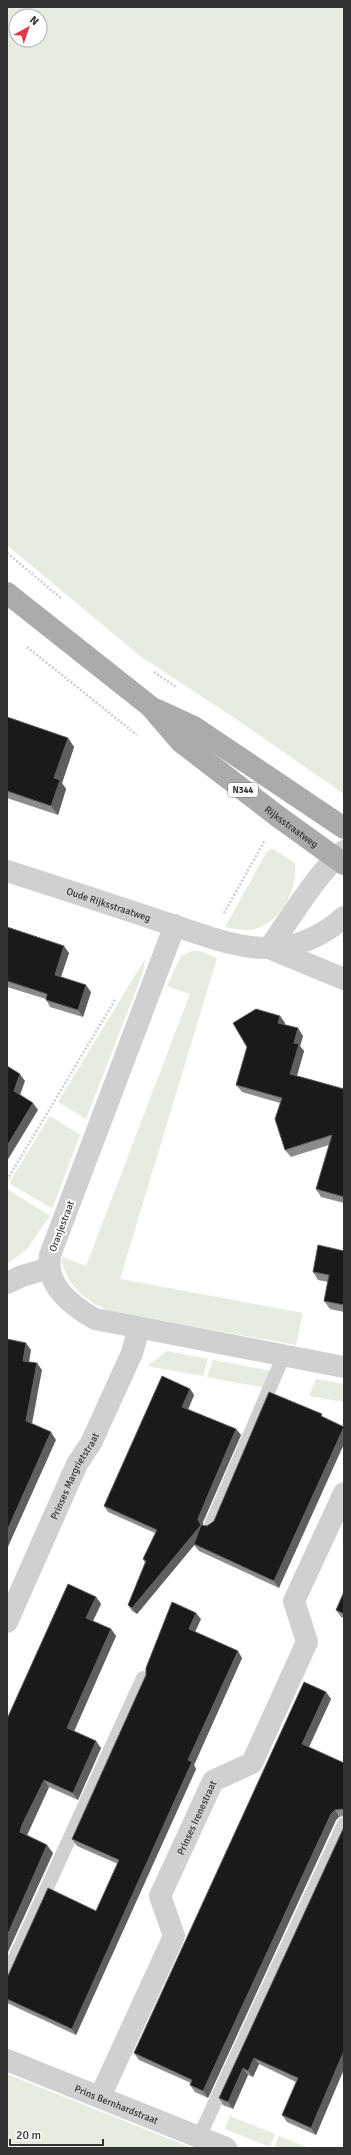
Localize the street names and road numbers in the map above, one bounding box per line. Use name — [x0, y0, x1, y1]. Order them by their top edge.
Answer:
road number: N344 — [228, 783, 258, 797]
street label: Rijksstraatweg — [262, 804, 320, 851]
street label: Oude Rijksstraatweg — [65, 886, 152, 924]
street label: Oranjestraat — [47, 1199, 77, 1253]
street label: Prinses Margrietstraat — [48, 1431, 102, 1521]
street label: Prinses Irenestraat — [175, 1778, 220, 1857]
street label: Prins Bernhardstraat — [73, 2083, 160, 2127]

